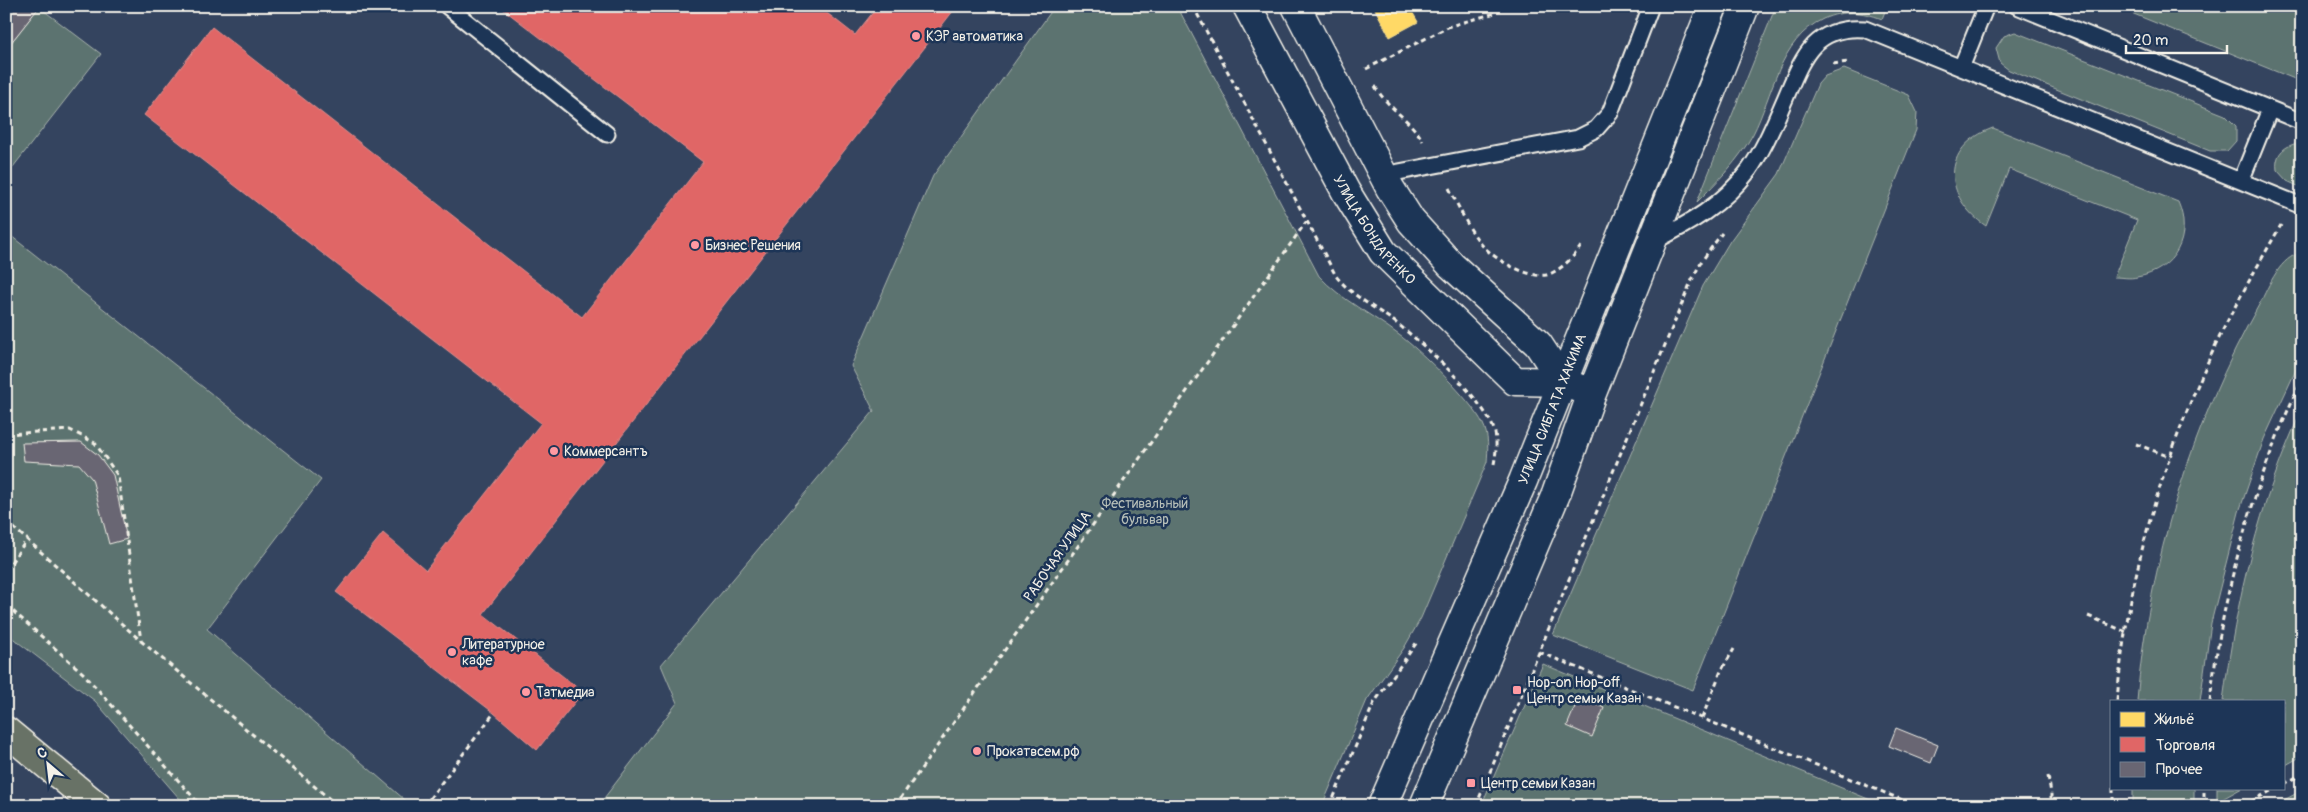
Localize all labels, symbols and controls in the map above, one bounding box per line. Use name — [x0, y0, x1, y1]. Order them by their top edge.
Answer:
scale bar — [2126, 22, 2227, 54]
place label: КЭР автоматика — [926, 28, 1023, 45]
marker: КЭР автоматика — [910, 30, 922, 42]
text: 20 m — [2133, 31, 2168, 50]
street label: УЛИЦА БОНДАРЕНКО — [1329, 172, 1419, 288]
place label: Бизнес Решения — [705, 237, 801, 254]
marker: Бизнес Решения — [689, 239, 701, 251]
street label: УЛИЦА СИБГАТА ХАКИМА — [1515, 331, 1590, 487]
place label: Коммерсантъ — [564, 443, 648, 460]
marker: Коммерсантъ — [548, 445, 560, 457]
park label: Фестивальный бульвар — [1102, 495, 1188, 528]
street label: РАБОЧАЯ УЛИЦА — [1020, 508, 1095, 605]
place label: Литературное кафе — [461, 636, 545, 669]
marker: Литературное кафе — [446, 646, 458, 658]
place label: Hop-on Hop-off Центр семьи Казан — [1527, 674, 1641, 707]
place label: Татмедиа — [536, 684, 595, 701]
marker: Hop-on Hop-off Центр семьи Казан — [1511, 684, 1523, 696]
marker: Татмедиа — [520, 686, 532, 698]
legend — [2110, 700, 2286, 790]
text: Жильё — [2154, 710, 2195, 729]
text: Торговля — [2156, 736, 2215, 755]
north arrow — [22, 740, 72, 790]
text: С — [34, 743, 50, 762]
place label: Прокатвсем.рф — [987, 743, 1080, 760]
marker: Прокатвсем.рф — [971, 745, 983, 757]
text: Прочее — [2156, 760, 2203, 779]
place label: Центр семьи Казан — [1481, 775, 1595, 792]
marker: Центр семьи Казан — [1465, 777, 1477, 789]

